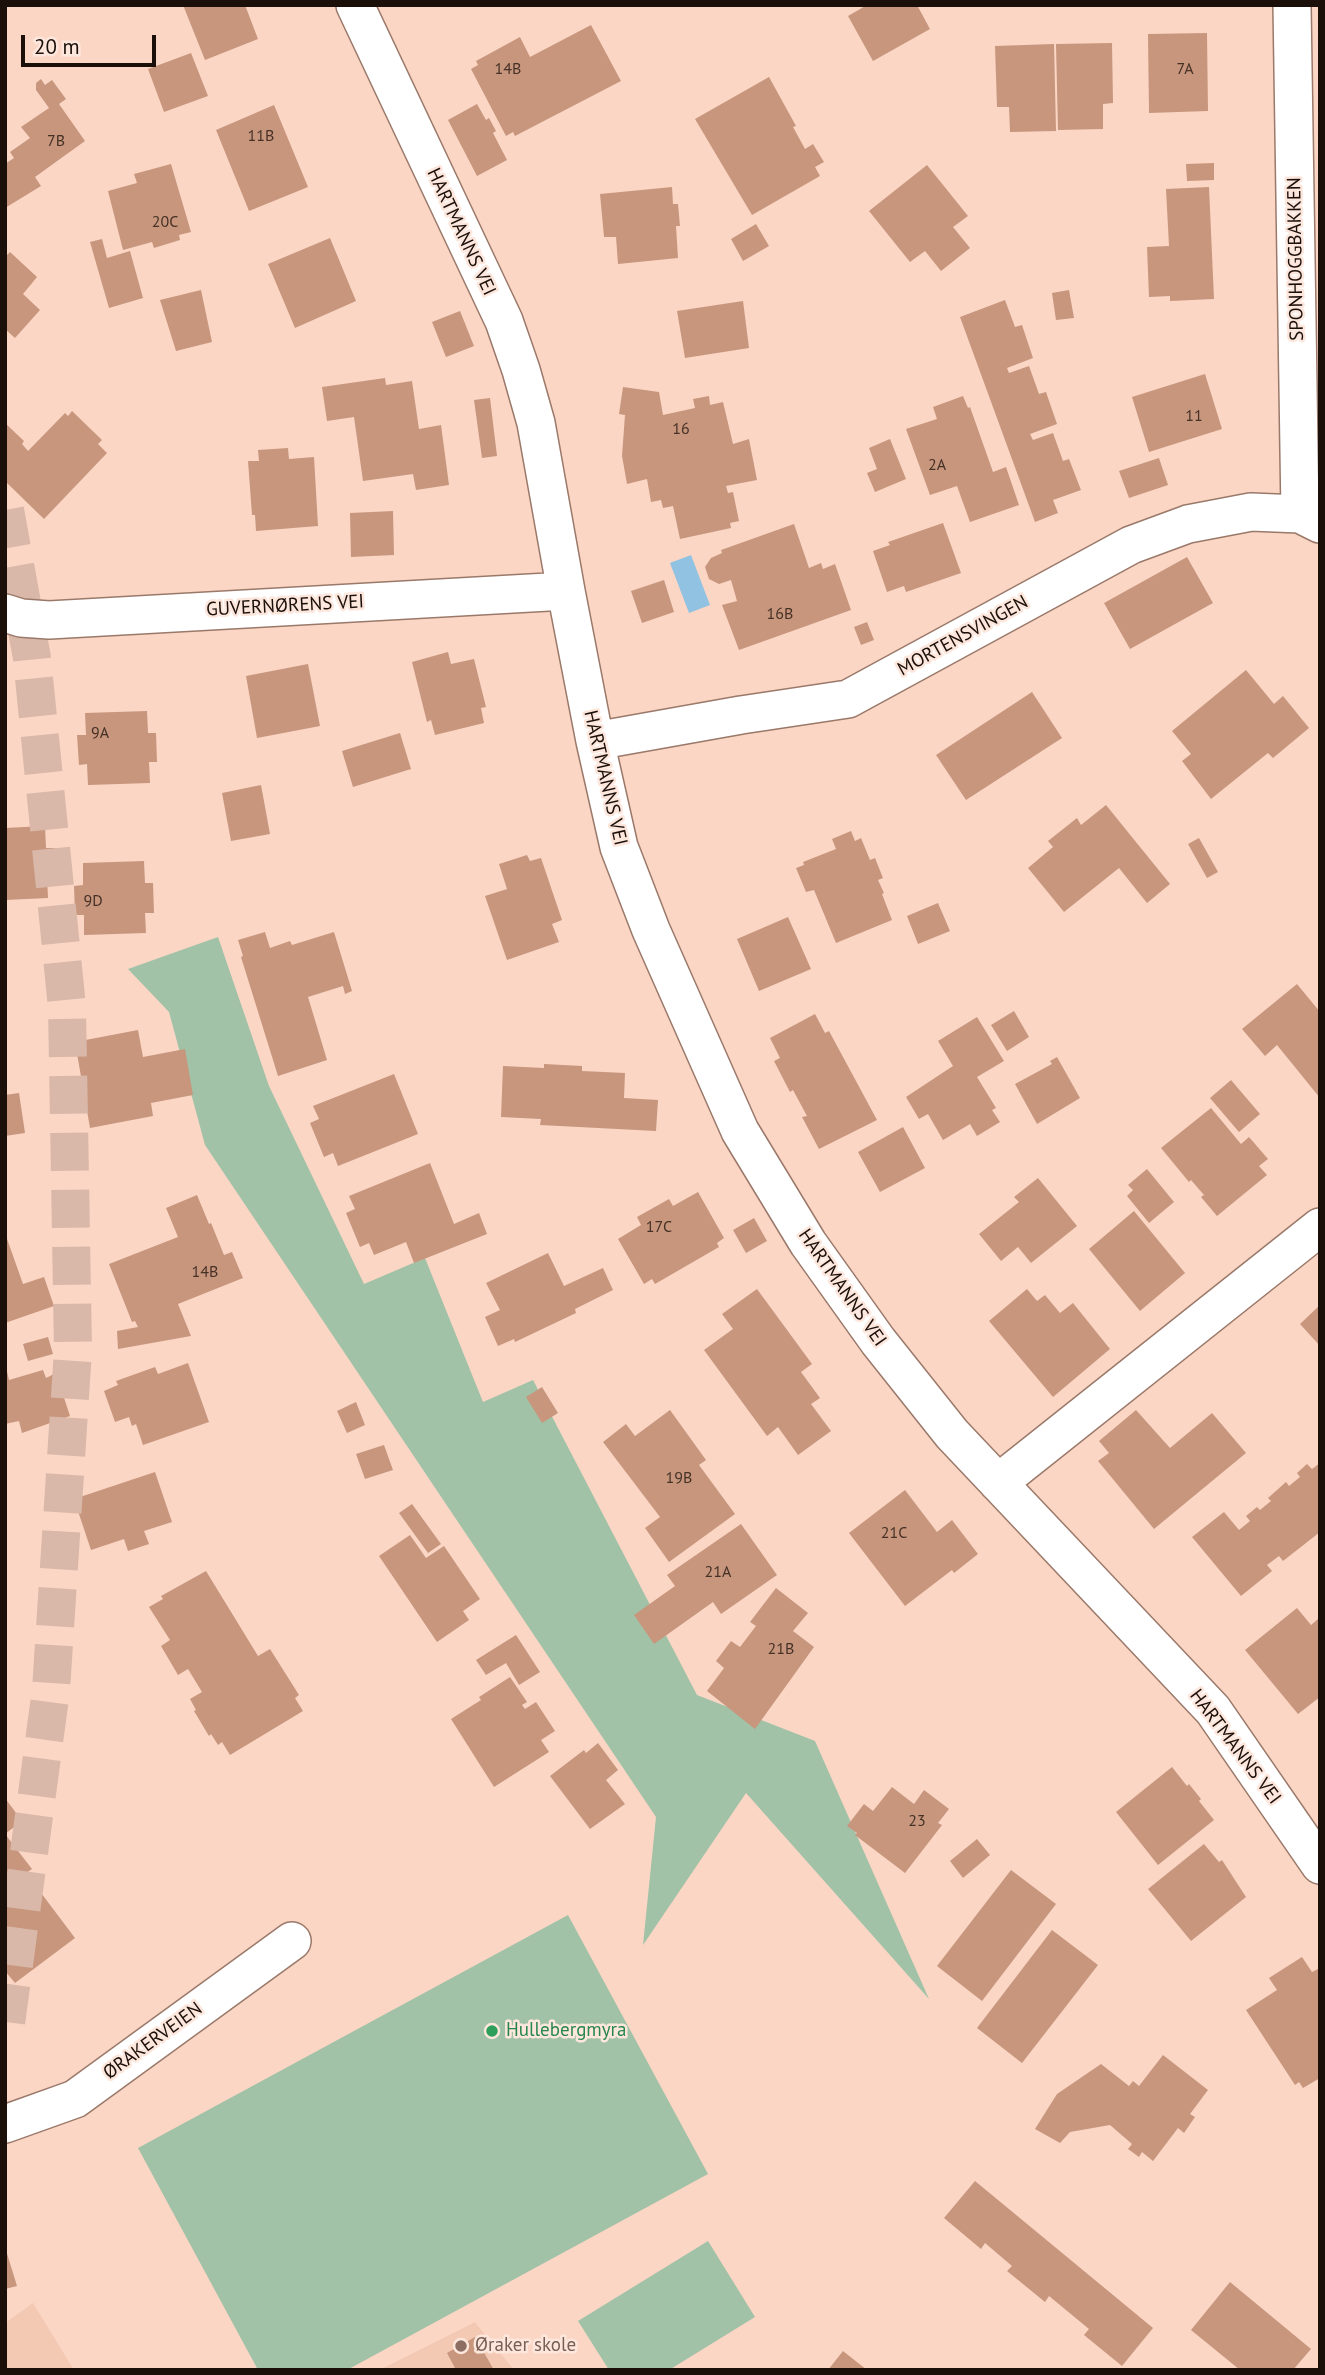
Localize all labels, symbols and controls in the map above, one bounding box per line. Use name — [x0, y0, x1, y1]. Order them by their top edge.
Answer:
scale bar — [24, 21, 159, 65]
text: 20 m — [34, 33, 80, 60]
house number: 14B — [495, 59, 521, 79]
house number: 7A — [1176, 59, 1194, 79]
house number: 11B — [248, 126, 274, 146]
house number: 7B — [47, 131, 65, 151]
street label: HARTMANNS VEI — [422, 165, 500, 299]
street label: SPONHOGGBAKKEN — [1283, 177, 1309, 341]
house number: 20C — [152, 212, 178, 232]
house number: 11 — [1185, 406, 1203, 426]
house number: 16 — [672, 419, 690, 439]
house number: 2A — [928, 455, 946, 475]
street label: GUVERNØRENS VEI — [206, 590, 364, 622]
street label: MORTENSVINGEN — [894, 591, 1032, 681]
house number: 16B — [767, 604, 793, 624]
street label: HARTMANNS VEI — [578, 708, 632, 848]
house number: 9A — [91, 723, 109, 743]
house number: 9D — [83, 891, 103, 911]
house number: 17C — [646, 1217, 672, 1237]
street label: HARTMANNS VEI — [793, 1225, 891, 1351]
house number: 14B — [192, 1262, 218, 1282]
house number: 19B — [666, 1468, 692, 1488]
house number: 21C — [881, 1523, 907, 1543]
house number: 21A — [705, 1562, 731, 1582]
house number: 21B — [768, 1639, 794, 1659]
street label: HARTMANNS VEI — [1184, 1685, 1286, 1809]
house number: 23 — [908, 1811, 926, 1831]
street label: ØRAKERVEIEN — [99, 1998, 207, 2084]
place label: Hullebergmyra — [506, 2020, 626, 2042]
marker: Hullebergmyra — [484, 2023, 500, 2039]
place label: Øraker skole — [475, 2335, 576, 2357]
marker: Øraker skole — [453, 2338, 469, 2354]

